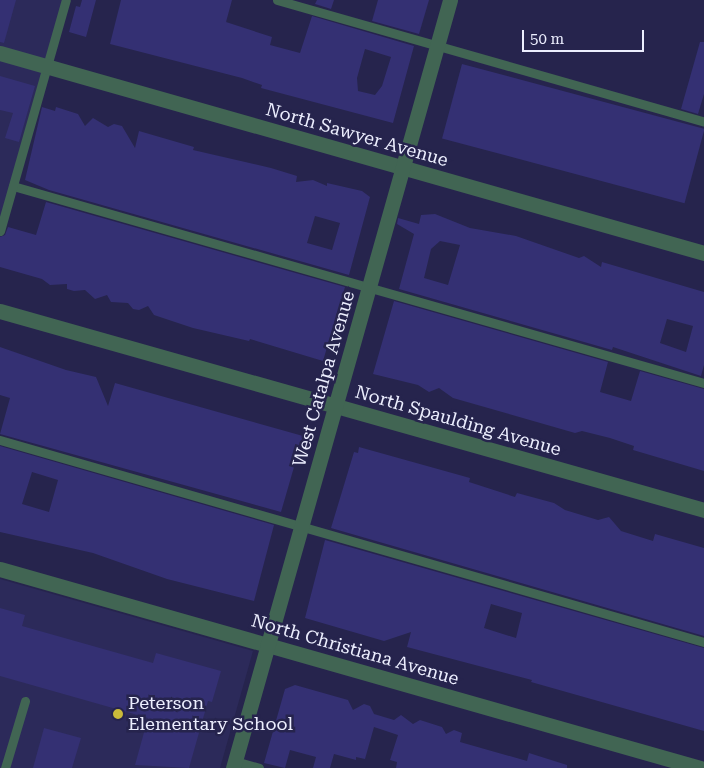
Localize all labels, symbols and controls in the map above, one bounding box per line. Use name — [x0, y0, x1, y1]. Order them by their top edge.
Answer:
scale bar — [524, 20, 646, 52]
text: 50 m — [530, 30, 564, 48]
street label: North Sawyer Avenue — [263, 99, 451, 171]
street label: West Catalpa Avenue — [289, 289, 359, 469]
street label: North Spaulding Avenue — [353, 381, 563, 461]
street label: North Christiana Avenue — [249, 610, 461, 690]
place label: Peterson Elementary School — [128, 693, 293, 736]
marker: Peterson Elementary School — [112, 708, 124, 720]

